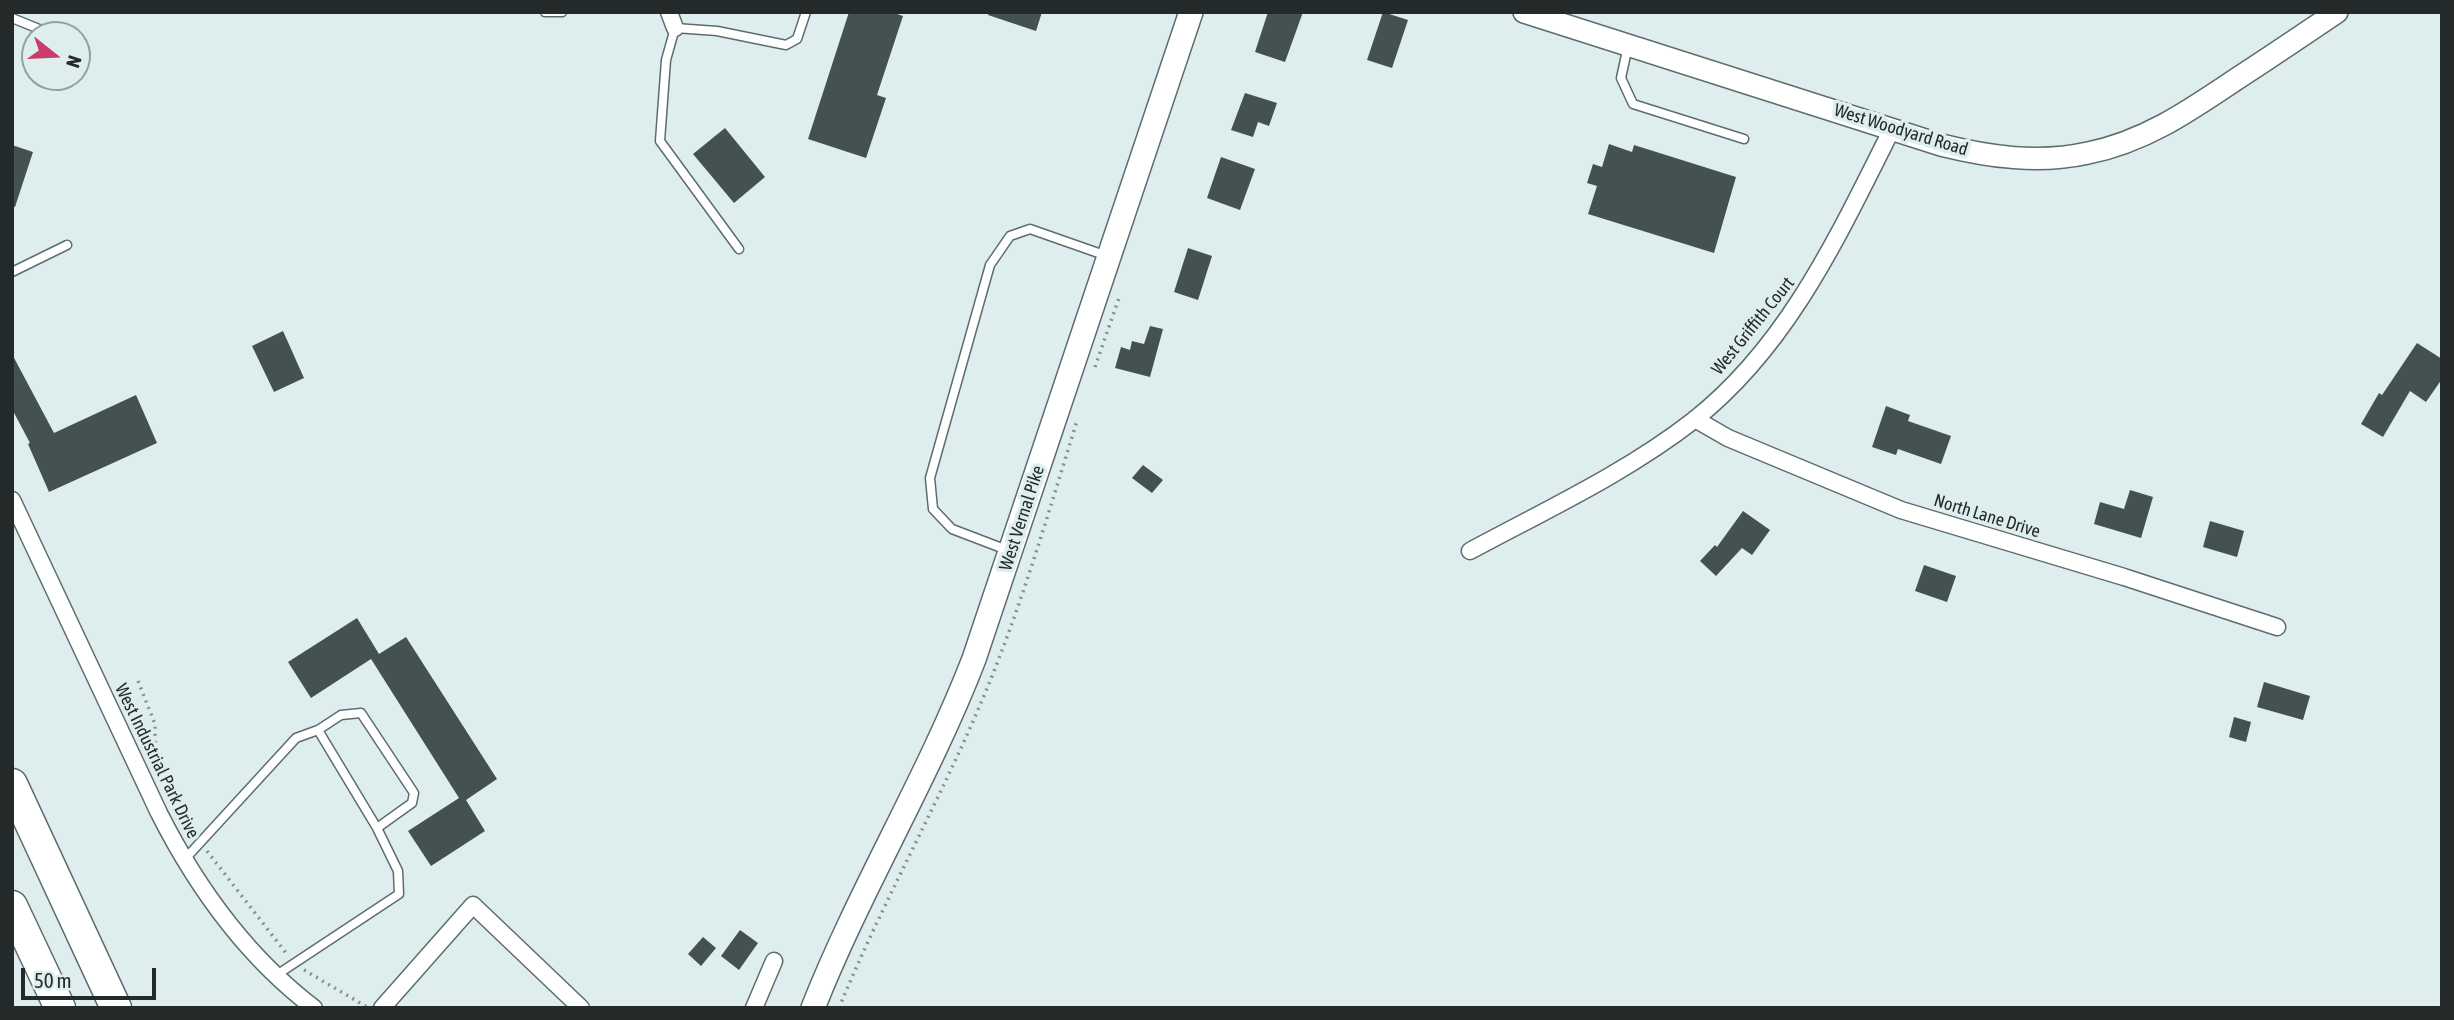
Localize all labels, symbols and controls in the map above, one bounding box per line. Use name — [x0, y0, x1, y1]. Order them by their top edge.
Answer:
north arrow — [21, 21, 91, 91]
text: N — [62, 53, 86, 71]
street label: West Woodyard Road — [1831, 99, 1971, 161]
street label: West Griffith Court — [1707, 273, 1799, 379]
street label: West Vernal Pike — [995, 463, 1049, 573]
street label: North Lane Drive — [1931, 490, 2043, 542]
street label: West Industrial Park Drive — [110, 680, 204, 842]
scale bar — [24, 954, 159, 998]
text: 50 m — [34, 968, 72, 992]

